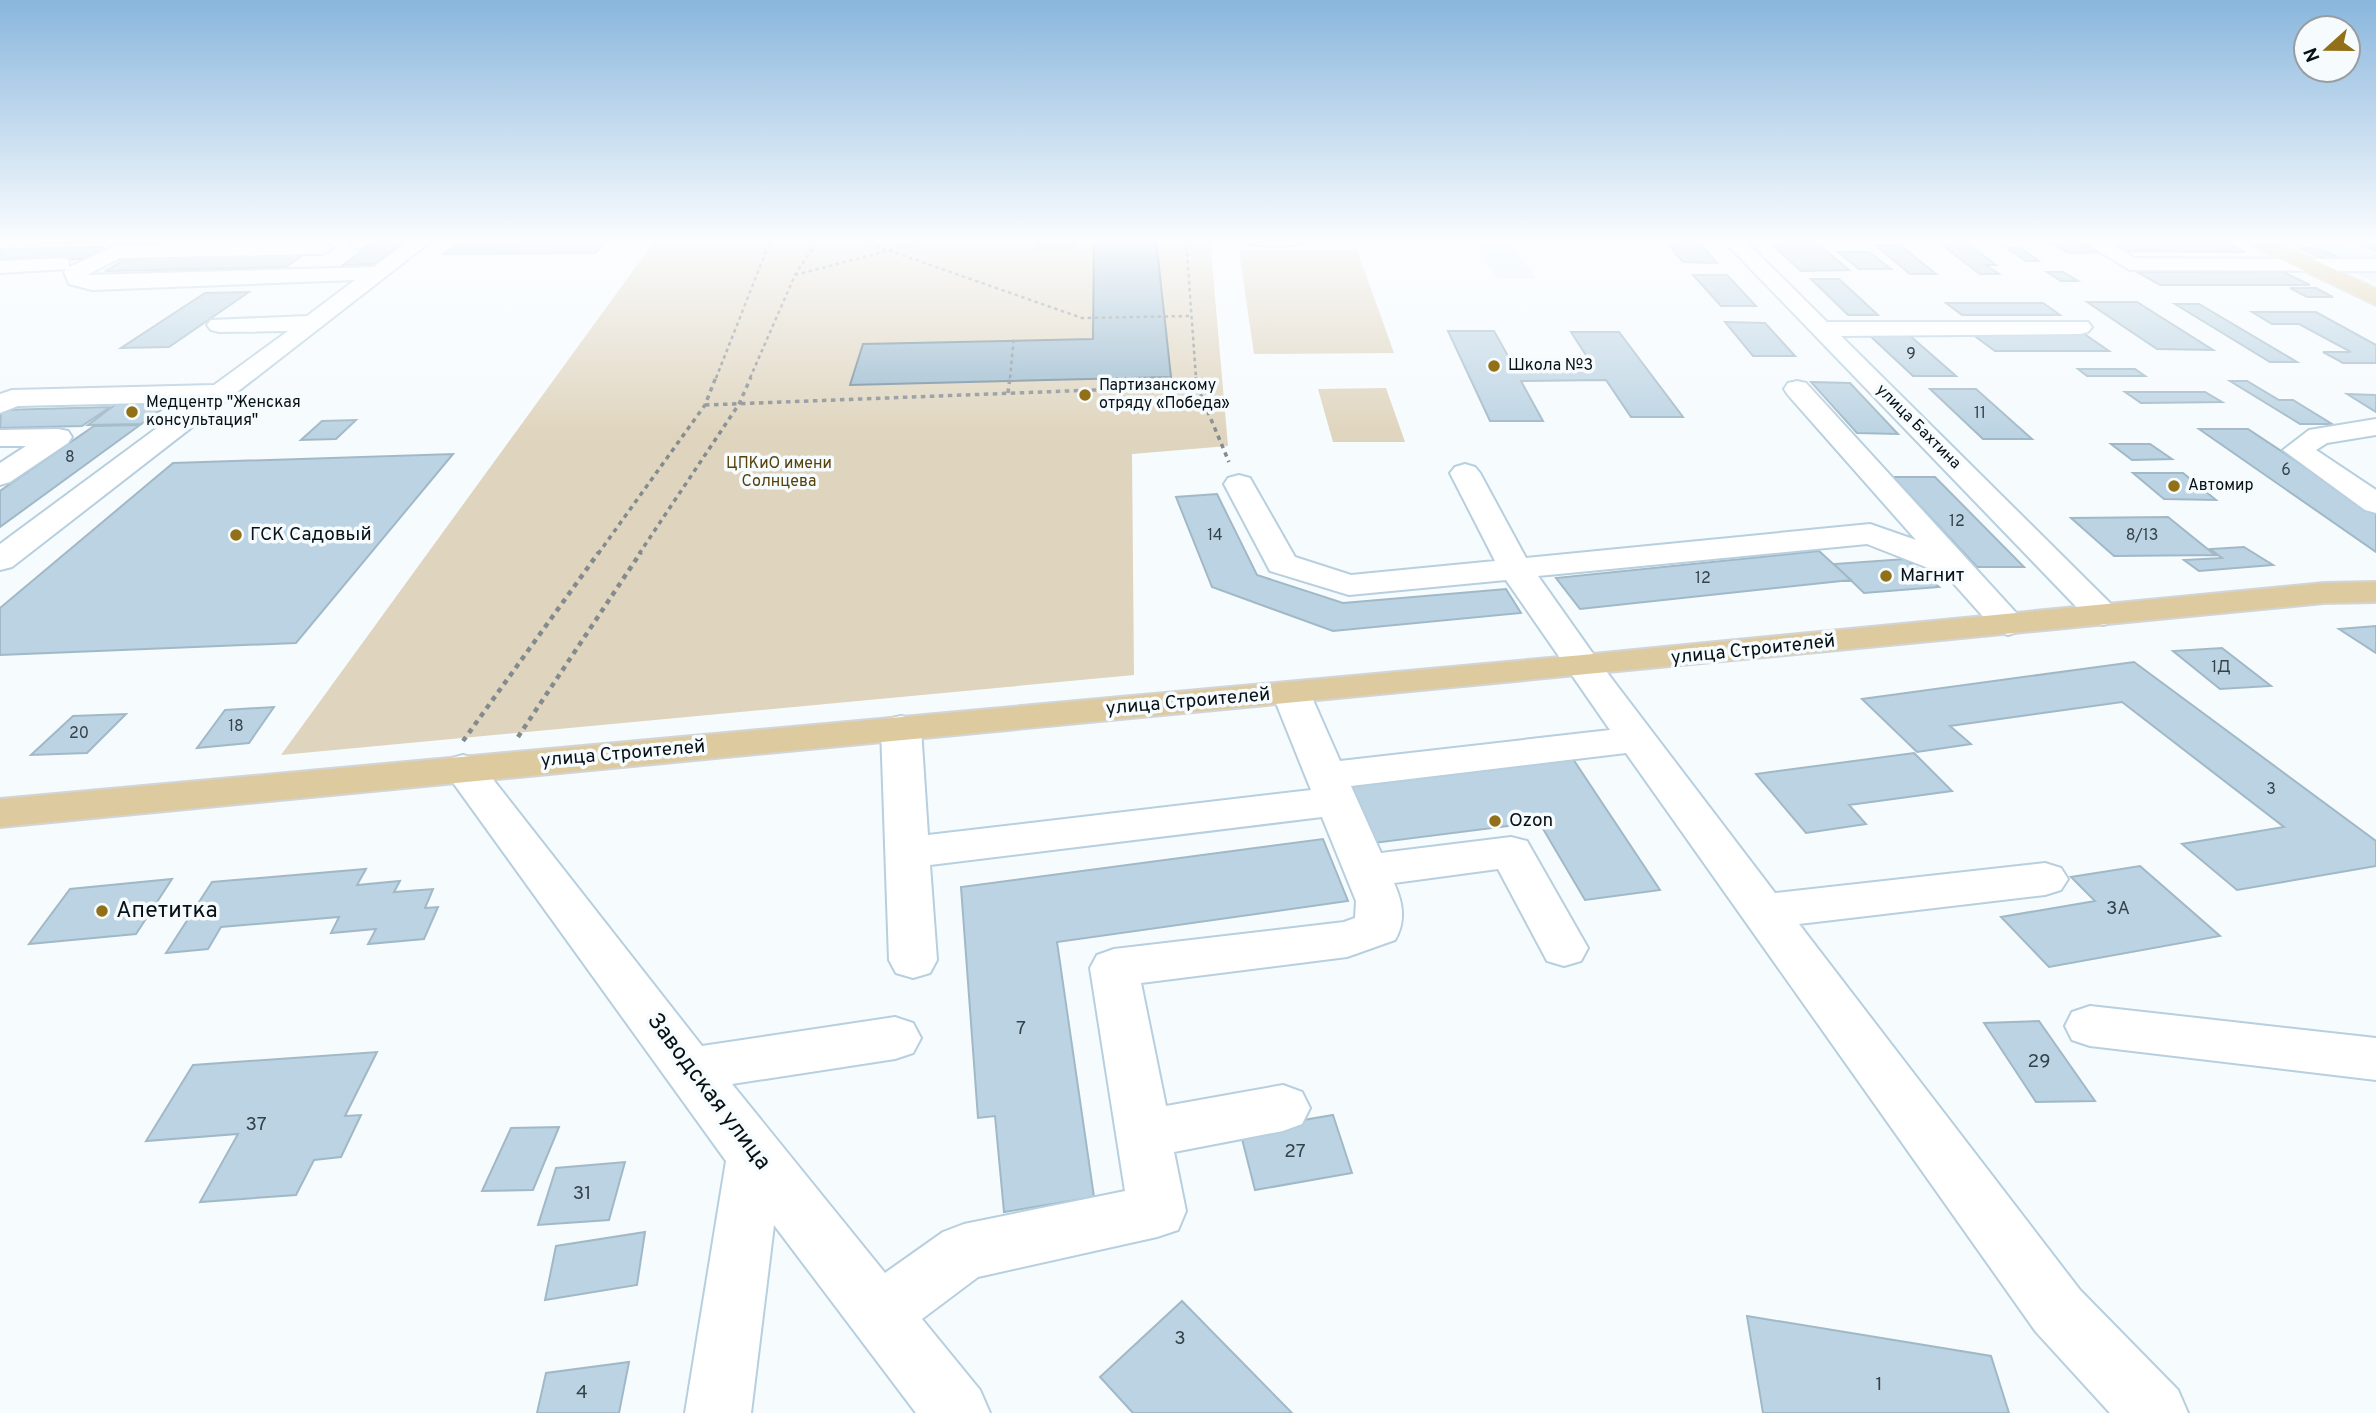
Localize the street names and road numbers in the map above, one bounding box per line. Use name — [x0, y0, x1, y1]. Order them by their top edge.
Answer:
street label: улица Бахтина — [1871, 380, 1965, 474]
street label: улица Строителей — [1670, 629, 1836, 671]
street label: улица Строителей — [1105, 683, 1271, 721]
street label: улица Строителей — [540, 735, 706, 773]
street label: Заводская улица — [639, 1008, 777, 1176]

